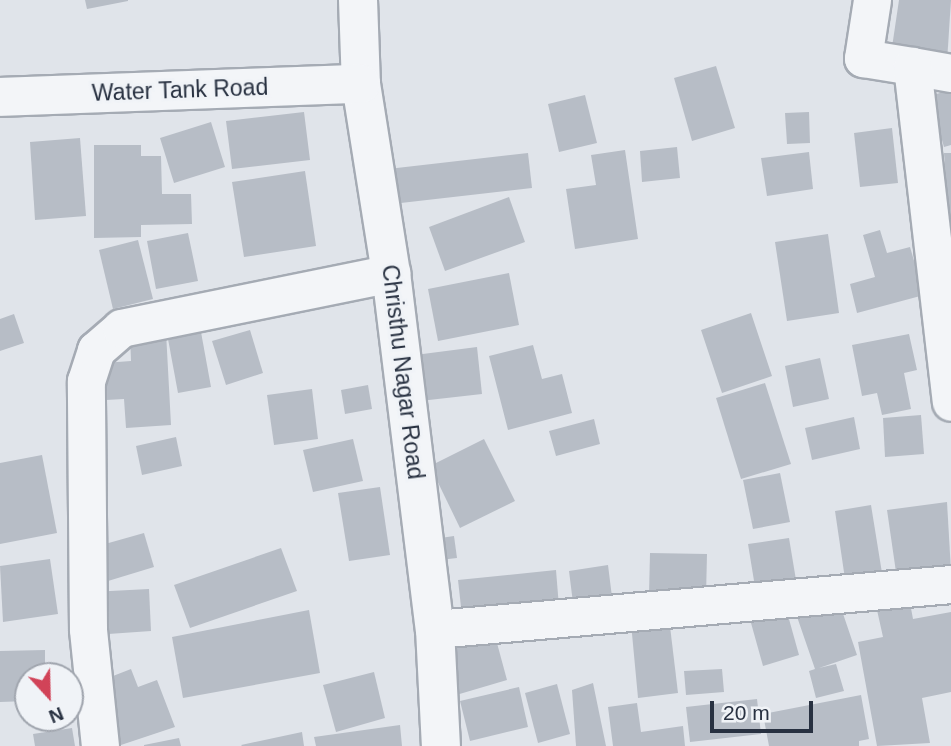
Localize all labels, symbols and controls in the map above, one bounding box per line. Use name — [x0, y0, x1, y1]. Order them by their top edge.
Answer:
street label: Water Tank Road — [91, 73, 269, 107]
street label: Christhu Nagar Road — [376, 263, 430, 481]
north arrow — [14, 662, 84, 732]
scale bar — [713, 686, 816, 730]
text: 20 m — [723, 701, 770, 724]
text: N — [46, 703, 67, 727]

